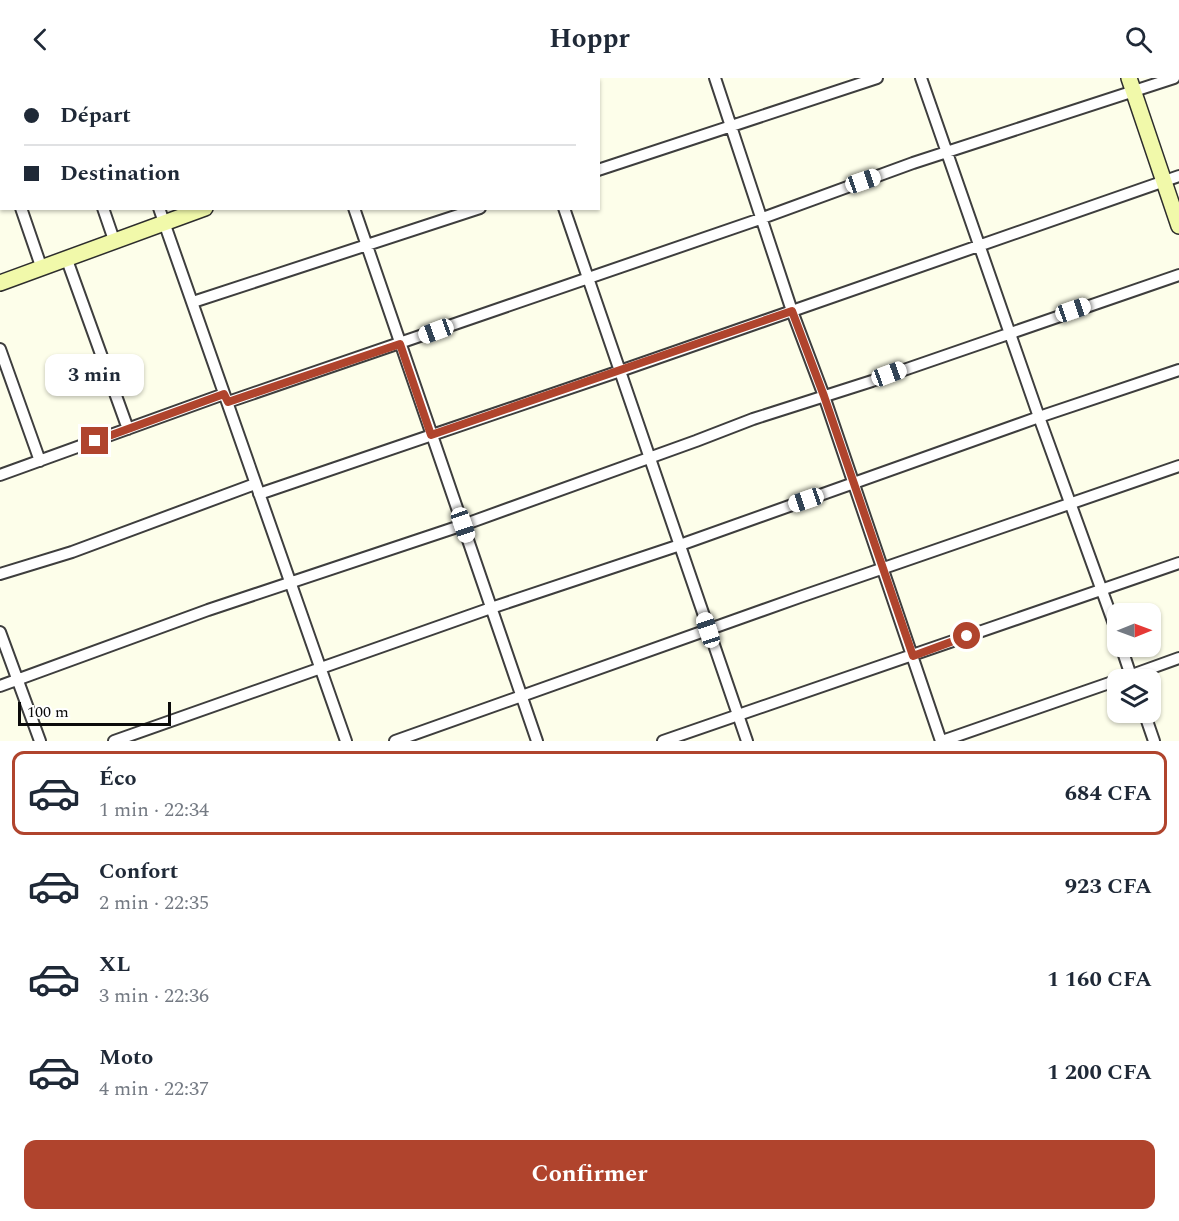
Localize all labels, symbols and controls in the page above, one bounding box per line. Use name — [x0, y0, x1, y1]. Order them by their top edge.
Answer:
text: Hoppr — [549, 18, 630, 60]
icon: back — [24, 23, 57, 56]
icon: search — [1122, 23, 1155, 56]
text: Départ — [60, 99, 131, 132]
text: Destination — [60, 157, 180, 190]
car — [843, 167, 883, 195]
car — [1053, 296, 1093, 324]
car — [416, 316, 456, 346]
callout: 3 min — [46, 354, 144, 396]
car — [869, 359, 909, 389]
text: 3 min — [68, 360, 121, 390]
route end — [81, 427, 108, 454]
car — [786, 486, 826, 514]
car — [449, 505, 477, 545]
north arrow — [1107, 603, 1161, 657]
map controls — [1107, 603, 1161, 723]
car — [694, 610, 722, 650]
route start — [953, 622, 980, 649]
button: layers — [1107, 669, 1161, 723]
scale bar — [18, 699, 171, 726]
text: 100 m — [27, 700, 69, 724]
text: Éco — [99, 762, 137, 795]
icon: car — [27, 766, 81, 820]
text: 684 CFA — [1065, 777, 1152, 810]
text: 1 min · 22:34 — [99, 795, 209, 825]
text: Confort — [99, 855, 178, 888]
icon: car — [27, 859, 81, 913]
text: 923 CFA — [1065, 870, 1152, 903]
text: 2 min · 22:35 — [99, 888, 209, 918]
text: XL — [99, 948, 130, 981]
icon: car — [27, 952, 81, 1006]
text: 1 160 CFA — [1047, 963, 1152, 996]
text: 3 min · 22:36 — [99, 981, 209, 1011]
text: Moto — [99, 1041, 153, 1074]
icon: car — [27, 1045, 81, 1099]
text: 1 200 CFA — [1047, 1056, 1152, 1089]
text: 4 min · 22:37 — [99, 1074, 209, 1104]
button: Confirmer — [24, 1140, 1155, 1209]

